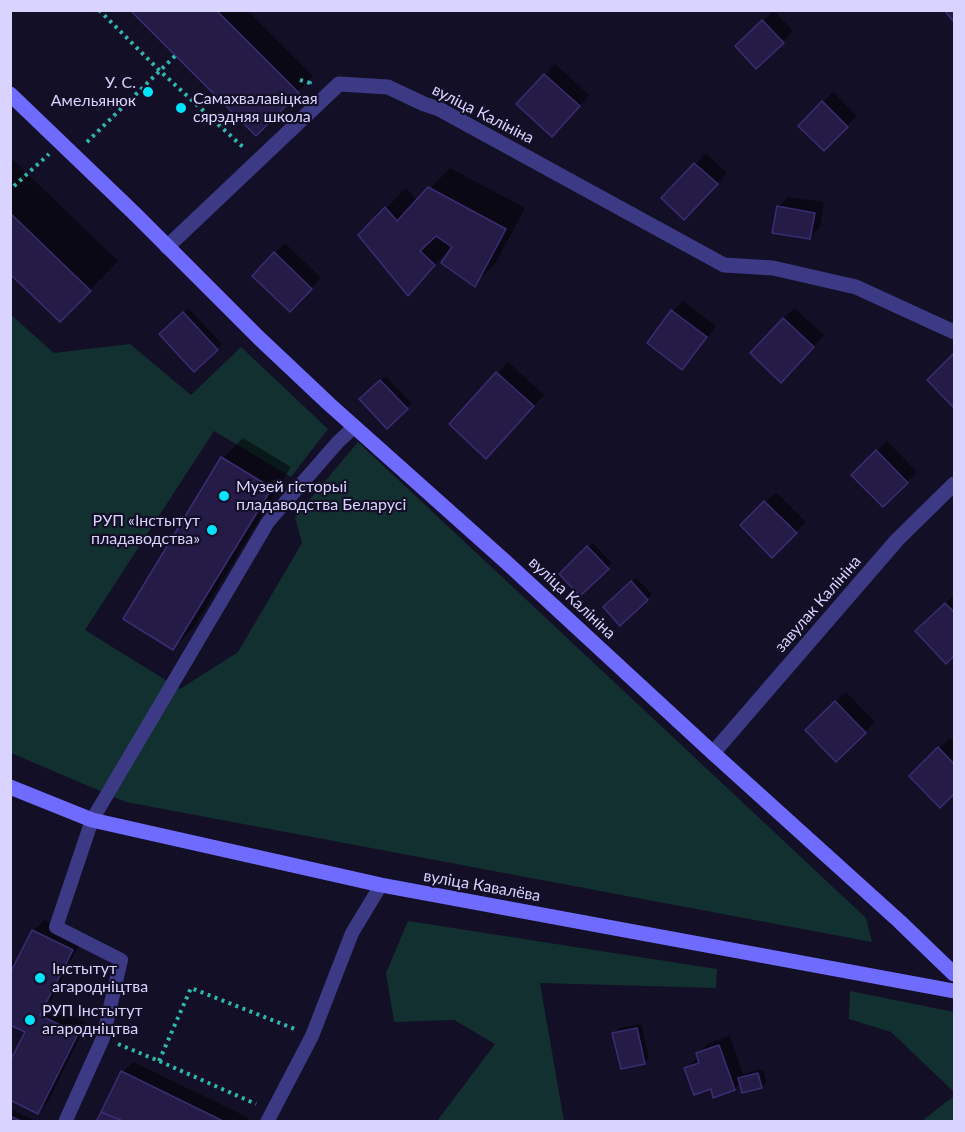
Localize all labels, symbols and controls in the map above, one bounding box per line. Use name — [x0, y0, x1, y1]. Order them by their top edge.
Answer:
place label: У. С. Амельянюк — [51, 73, 136, 111]
street label: вуліца Калініна — [429, 80, 537, 148]
marker: У. С. Амельянюк — [141, 85, 155, 99]
place label: Самахвалавіцкая сярэдняя школа — [193, 89, 318, 127]
marker: Самахвалавіцкая сярэдняя школа — [174, 101, 188, 115]
place label: Музей гісторыі пладаводства Беларусі — [236, 477, 406, 515]
marker: Музей гісторыі пладаводства Беларусі — [217, 489, 231, 503]
place label: РУП «Інстытут пладаводства» — [91, 511, 200, 549]
marker: РУП «Інстытут пладаводства» — [205, 523, 219, 537]
street label: завулак Калініна — [771, 552, 865, 656]
street label: вуліца Калініна — [525, 553, 619, 643]
street label: вуліца Кавалёва — [422, 866, 542, 906]
place label: Інстытут агародніцтва — [52, 959, 148, 997]
marker: Інстытут агародніцтва — [33, 971, 47, 985]
place label: РУП Інстытут агародніцтва — [42, 1001, 143, 1039]
marker: РУП Інстытут агародніцтва — [23, 1013, 37, 1027]

